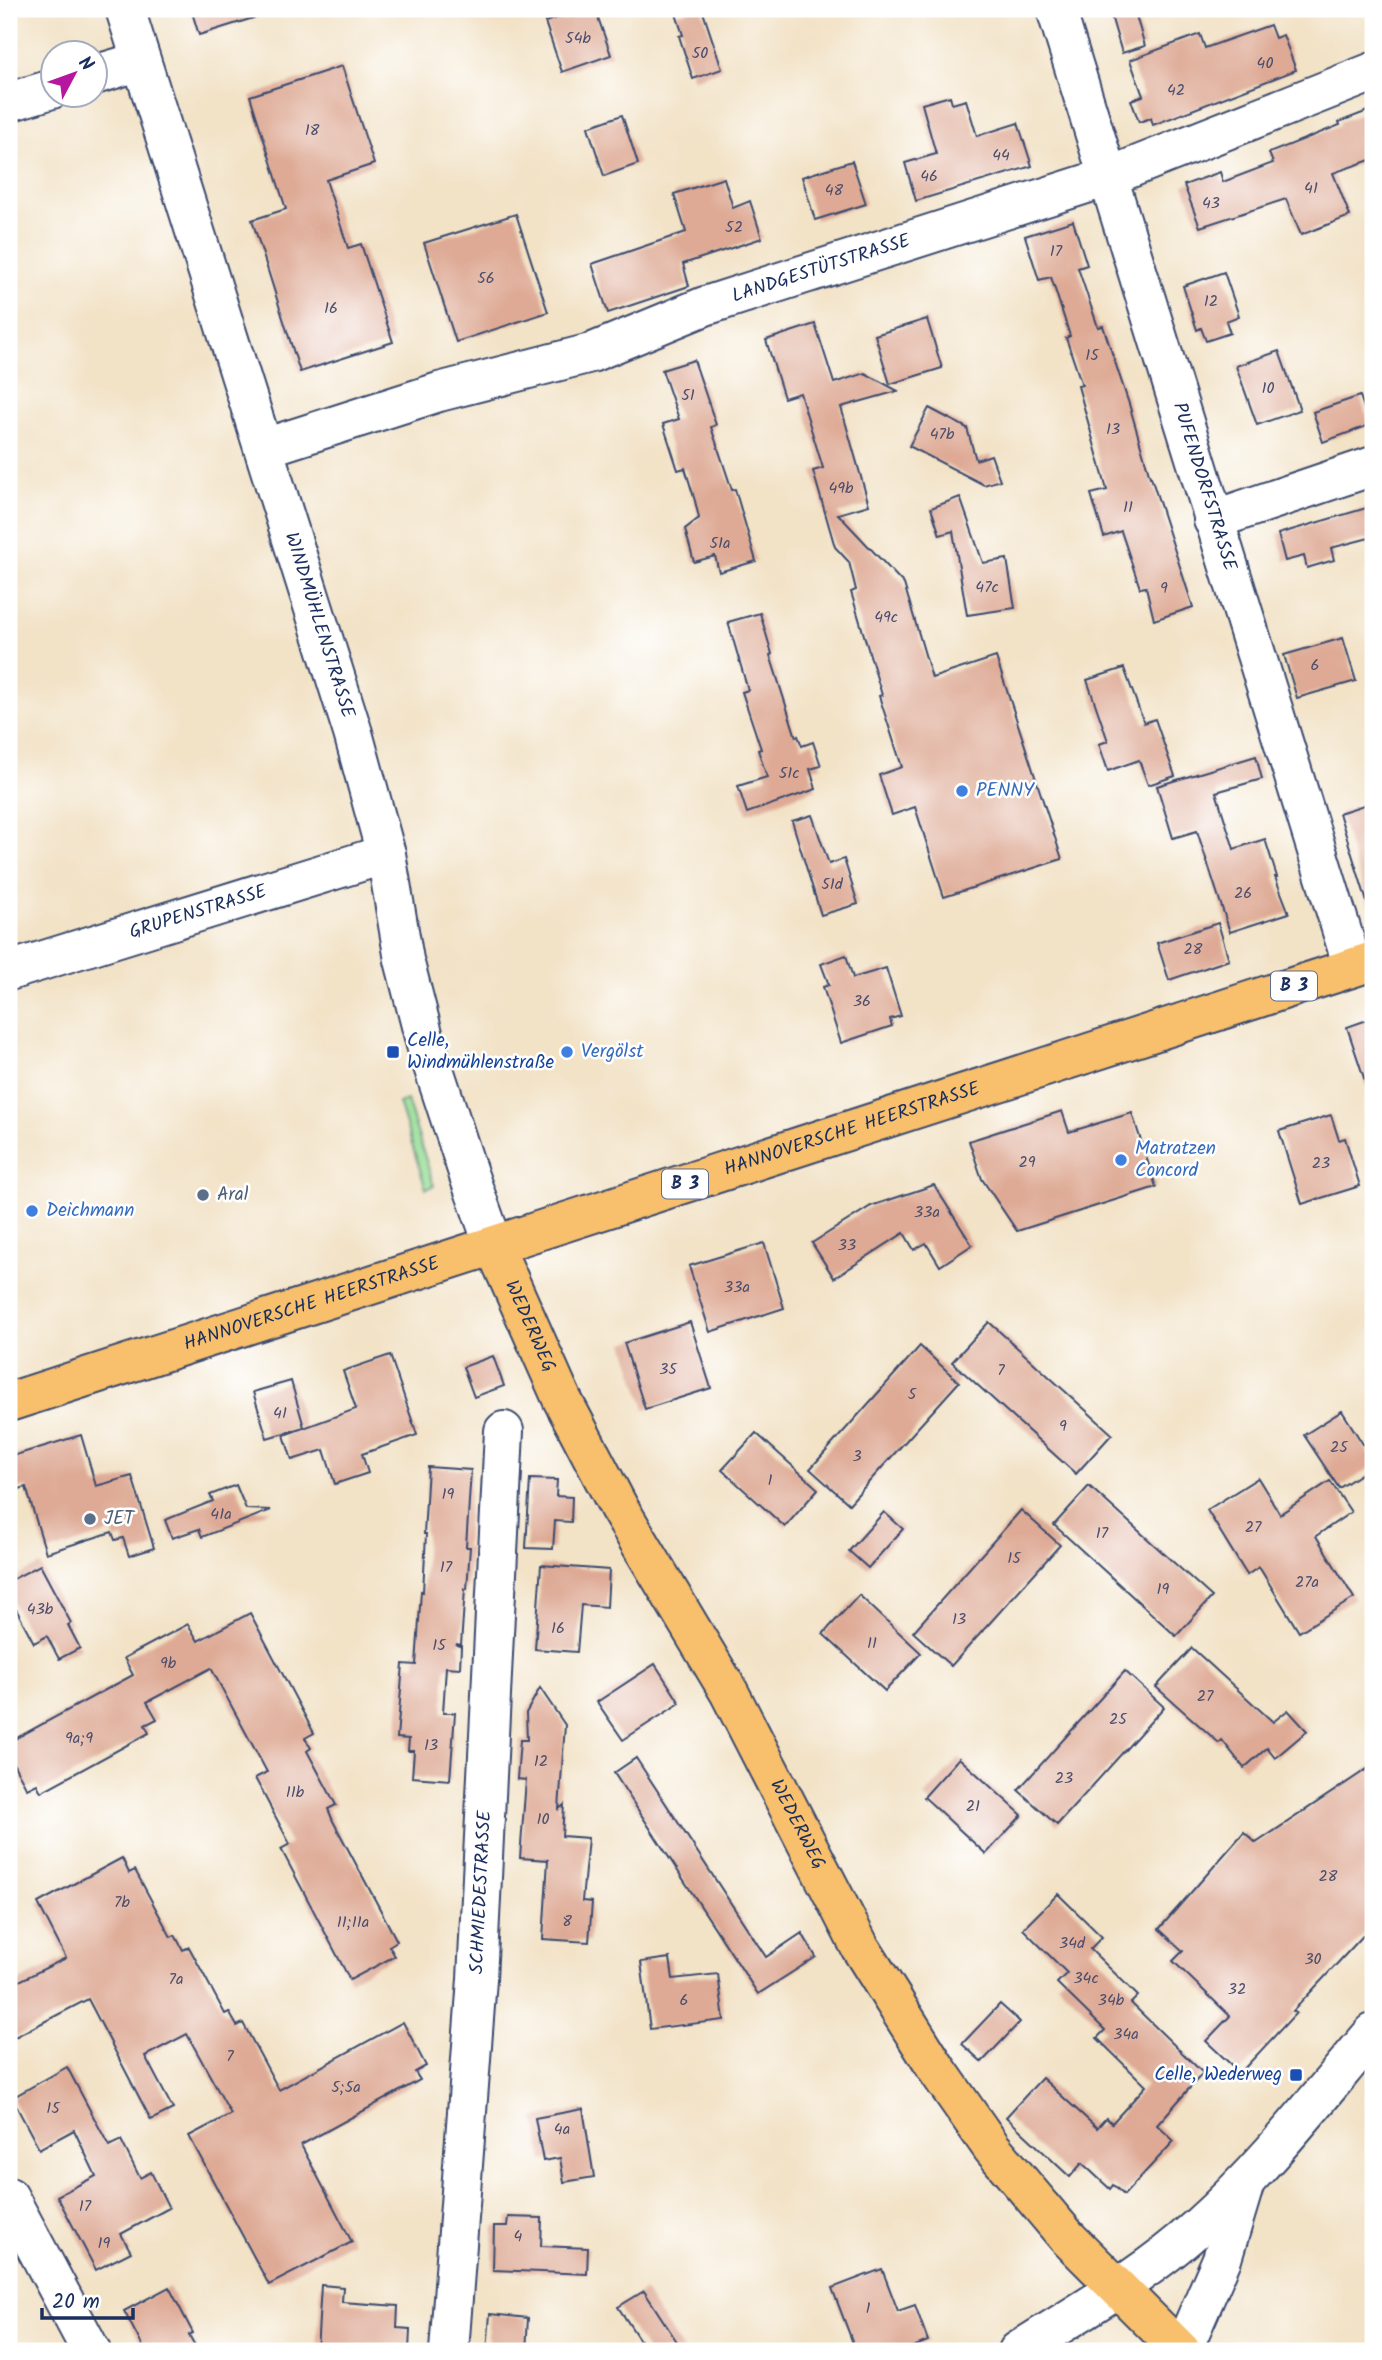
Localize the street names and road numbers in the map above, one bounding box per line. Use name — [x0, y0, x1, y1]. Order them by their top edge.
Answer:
street label: LANDGESTÜTSTRASSE — [728, 226, 915, 311]
street label: PUFENDORFSTRASSE — [1164, 399, 1245, 575]
street label: WINDMÜHLENSTRASSE — [276, 528, 363, 723]
street label: GRUPENSTRASSE — [126, 877, 272, 948]
road number: B 3 — [1271, 972, 1317, 1001]
street label: HANNOVERSCHE HEERSTRASSE — [720, 1074, 985, 1185]
road number: B 3 — [662, 1170, 708, 1198]
street label: HANNOVERSCHE HEERSTRASSE — [180, 1249, 444, 1360]
street label: WEDERWEG — [496, 1276, 563, 1377]
street label: WEDERWEG — [761, 1774, 833, 1875]
street label: SCHMIEDESTRASSE — [462, 1809, 500, 1975]

